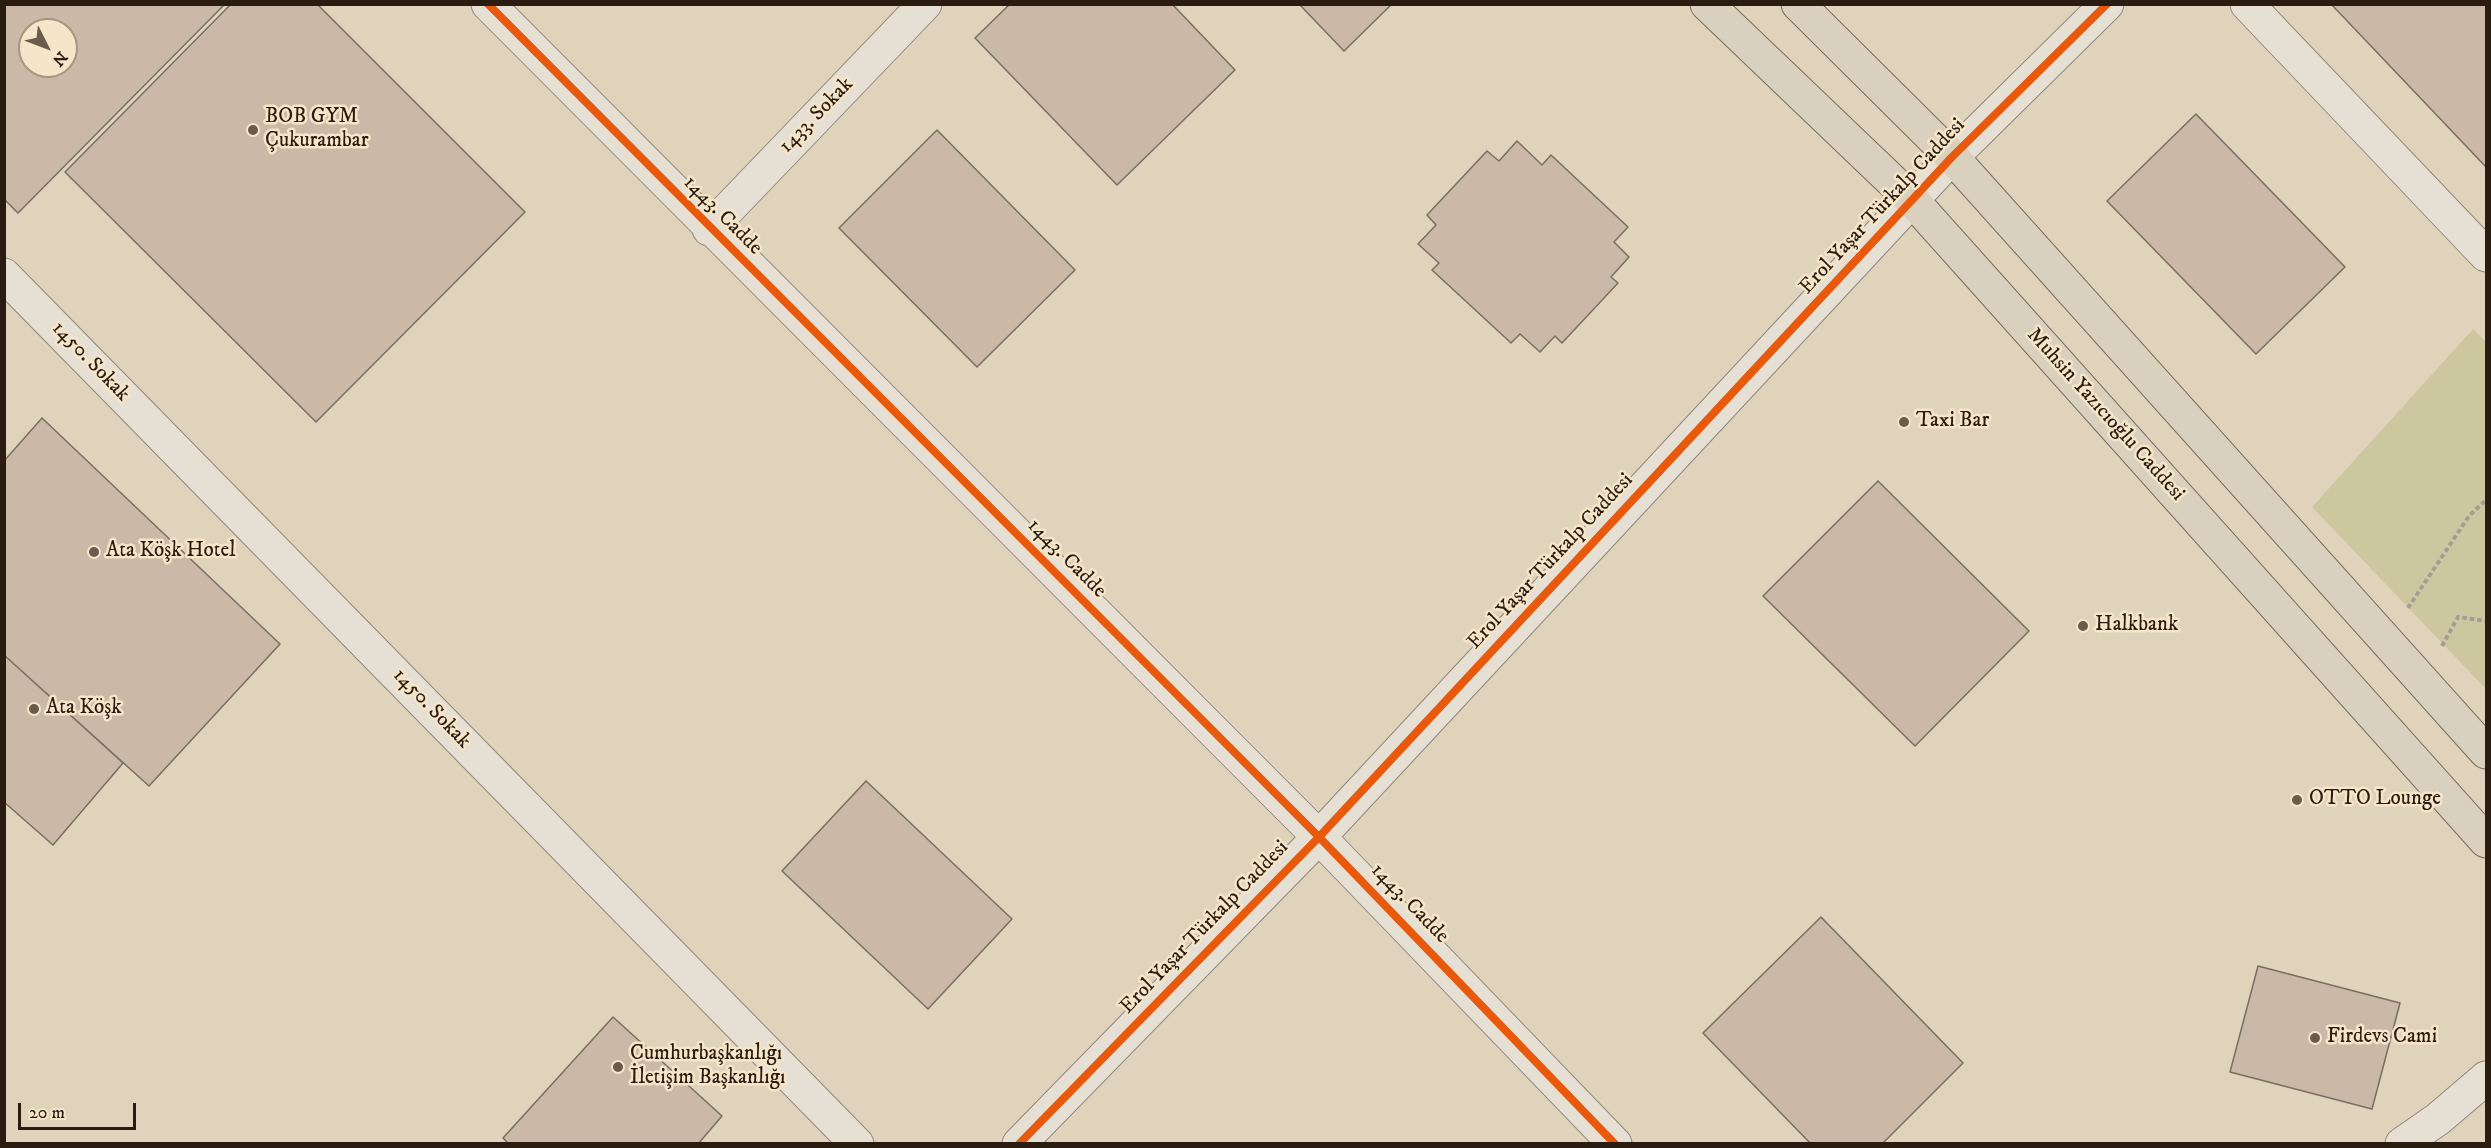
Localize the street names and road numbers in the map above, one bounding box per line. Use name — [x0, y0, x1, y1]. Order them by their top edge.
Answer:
street label: 1433. Sokak — [775, 73, 859, 159]
street label: Erol Yaşar Türkalp Caddesi — [1795, 114, 1971, 300]
street label: 1443. Cadde — [677, 171, 767, 261]
street label: 1450. Sokak — [46, 317, 134, 407]
street label: Muhsin Yazıcıoğlu Caddesi — [2021, 323, 2189, 507]
street label: Erol Yaşar Türkalp Caddesi — [1463, 469, 1639, 655]
street label: 1443. Cadde — [1021, 514, 1111, 604]
street label: 1450. Sokak — [387, 664, 475, 754]
street label: Erol Yaşar Türkalp Caddesi — [1115, 836, 1295, 1020]
street label: 1443. Cadde — [1365, 859, 1453, 949]

